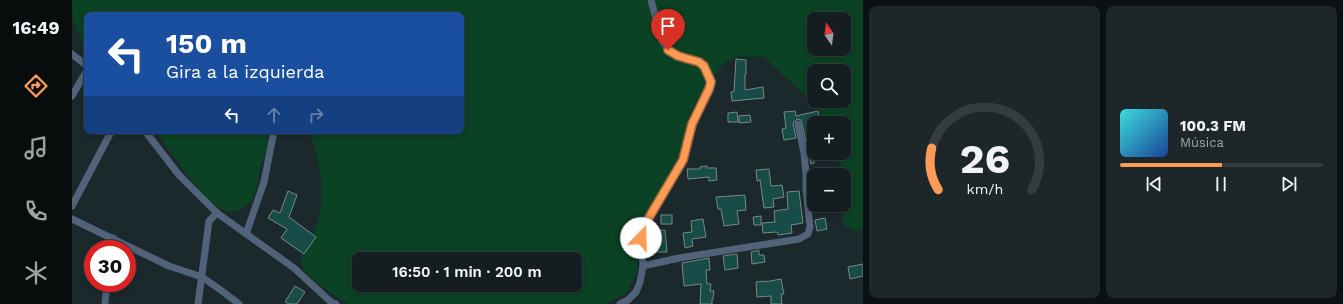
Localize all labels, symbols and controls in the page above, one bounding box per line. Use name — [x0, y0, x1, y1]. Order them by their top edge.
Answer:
pin — [651, 9, 685, 50]
north arrow — [807, 12, 851, 56]
map controls — [807, 12, 851, 212]
icon: arrive — [657, 15, 679, 37]
text: 16:49 — [13, 17, 60, 38]
text: 150 m — [166, 27, 247, 60]
icon: left — [100, 28, 152, 80]
text: Gira a la izquierda — [166, 61, 325, 82]
button: search — [807, 64, 851, 108]
icon: directions — [22, 72, 50, 100]
icon: left — [221, 104, 243, 126]
icon: ahead — [263, 104, 285, 126]
icon: right — [305, 104, 327, 126]
button: + — [807, 116, 851, 160]
text: 100.3 FM — [1180, 117, 1246, 135]
icon: music — [22, 134, 50, 162]
text: 26 — [959, 134, 1010, 183]
text: Música — [1180, 135, 1224, 150]
button: − — [807, 168, 851, 212]
icon: previous — [1143, 173, 1165, 195]
icon: pause — [1210, 173, 1232, 195]
icon: next — [1278, 173, 1300, 195]
text: km/h — [966, 181, 1003, 197]
icon: phone — [22, 197, 50, 225]
position arrow — [620, 217, 662, 259]
speed limit sign: 30 — [84, 240, 136, 292]
icon: climate — [22, 259, 50, 287]
text: 16:50 · 1 min · 200 m — [392, 263, 542, 281]

